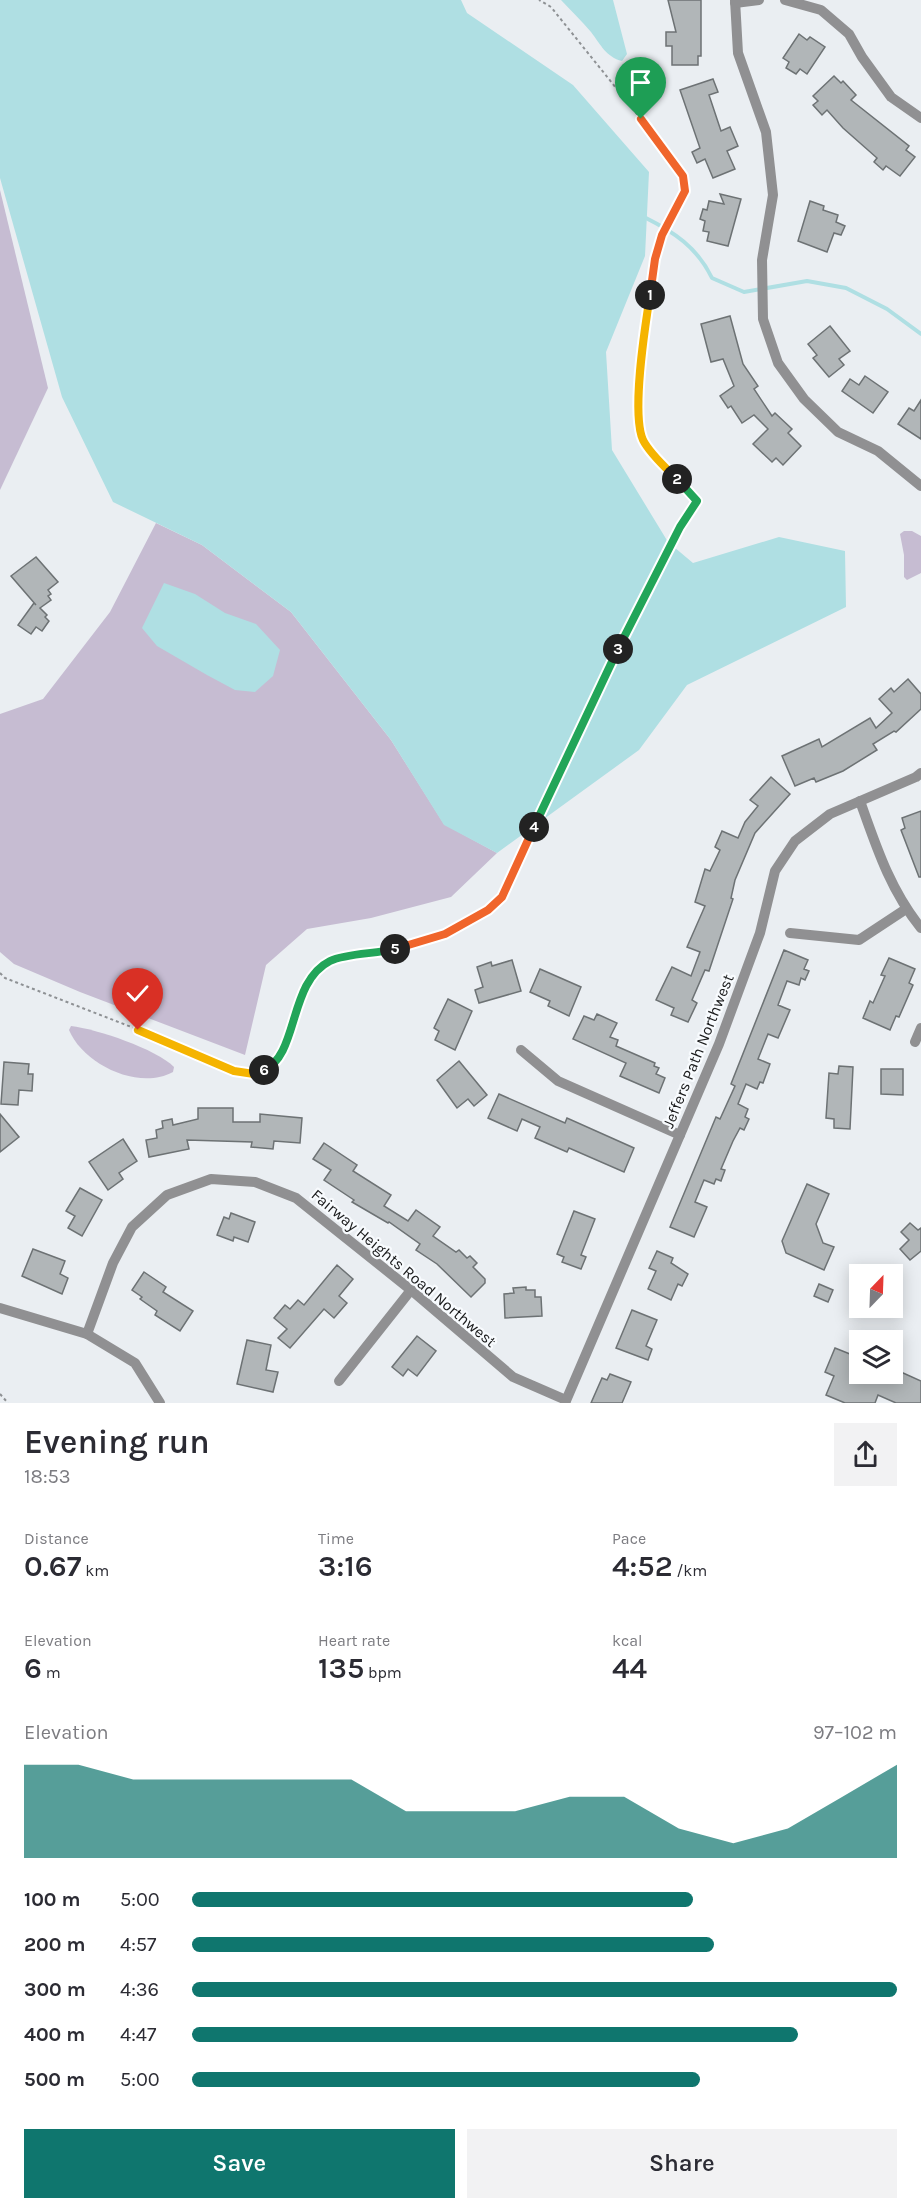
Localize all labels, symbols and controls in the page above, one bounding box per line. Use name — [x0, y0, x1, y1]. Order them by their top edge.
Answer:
pin — [615, 57, 666, 119]
icon: arrive — [624, 66, 657, 99]
pin: 1 — [635, 280, 665, 310]
text: 1 — [647, 285, 653, 304]
pin: 2 — [662, 464, 692, 494]
text: 2 — [672, 469, 682, 488]
pin: 3 — [603, 634, 633, 664]
text: 3 — [613, 639, 623, 658]
pin: 4 — [519, 812, 549, 842]
text: 4 — [529, 817, 539, 836]
pin: 5 — [380, 934, 410, 964]
text: 5 — [390, 939, 400, 958]
pin — [112, 968, 163, 1030]
street label: Jeffers Path Northwest — [658, 971, 738, 1131]
icon: check — [121, 977, 154, 1010]
pin: 6 — [249, 1055, 279, 1085]
text: 6 — [259, 1060, 269, 1079]
street label: Fairway Heights Road Northwest — [308, 1185, 500, 1351]
north arrow — [849, 1264, 903, 1318]
map controls — [849, 1264, 903, 1384]
button: layers — [849, 1330, 903, 1384]
text: Evening run — [24, 1423, 210, 1461]
button: share — [834, 1423, 897, 1486]
text: 18:53 — [24, 1465, 71, 1488]
text: Distance — [24, 1529, 89, 1548]
text: Time — [318, 1529, 354, 1548]
text: Pace — [612, 1529, 646, 1548]
text: 0.67 — [24, 1548, 81, 1584]
text: 3:16 — [318, 1548, 373, 1584]
text: 4:52 — [612, 1548, 673, 1584]
text: km — [81, 1561, 109, 1580]
text: /km — [673, 1561, 707, 1580]
text: Elevation — [24, 1631, 92, 1650]
text: Heart rate — [318, 1631, 390, 1650]
text: kcal — [612, 1631, 643, 1650]
text: 6 — [24, 1650, 42, 1686]
text: 135 — [318, 1650, 364, 1686]
text: 44 — [612, 1650, 647, 1686]
text: m — [42, 1663, 61, 1682]
text: bpm — [364, 1663, 402, 1682]
text: Elevation — [24, 1721, 109, 1744]
text: 97–102 m — [813, 1721, 897, 1744]
text: 100 m — [24, 1888, 80, 1911]
text: 5:00 — [120, 1888, 160, 1911]
text: 200 m — [24, 1933, 85, 1956]
text: 4:57 — [120, 1933, 156, 1956]
text: 300 m — [24, 1978, 86, 2001]
text: 4:36 — [120, 1978, 159, 2001]
text: 400 m — [24, 2023, 85, 2046]
text: 4:47 — [120, 2023, 156, 2046]
text: 500 m — [24, 2068, 85, 2091]
text: 5:00 — [120, 2068, 160, 2091]
button: Save — [24, 2129, 455, 2198]
button: Share — [467, 2129, 897, 2198]

